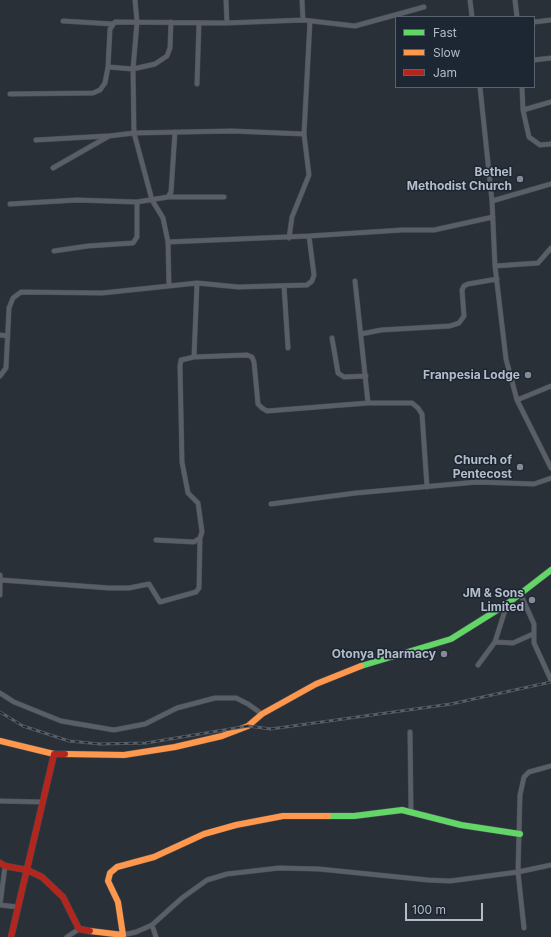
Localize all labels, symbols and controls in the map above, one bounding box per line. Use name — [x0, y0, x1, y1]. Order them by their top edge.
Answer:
legend — [395, 16, 535, 88]
text: Fast — [433, 25, 457, 40]
text: Slow — [433, 45, 460, 60]
text: Jam — [433, 65, 457, 80]
place label: Bethel Methodist Church — [407, 165, 512, 193]
marker: Bethel Methodist Church — [515, 174, 525, 184]
place label: Franpesia Lodge — [423, 368, 520, 382]
marker: Franpesia Lodge — [523, 370, 533, 380]
place label: Church of Pentecost — [453, 453, 512, 481]
marker: Church of Pentecost — [515, 462, 525, 472]
place label: JM & Sons Limited — [463, 586, 524, 614]
marker: JM & Sons Limited — [527, 595, 537, 605]
place label: Otonya Pharmacy — [332, 647, 436, 661]
marker: Otonya Pharmacy — [439, 649, 449, 659]
scale bar — [407, 895, 485, 921]
text: 100 m — [412, 902, 446, 917]

